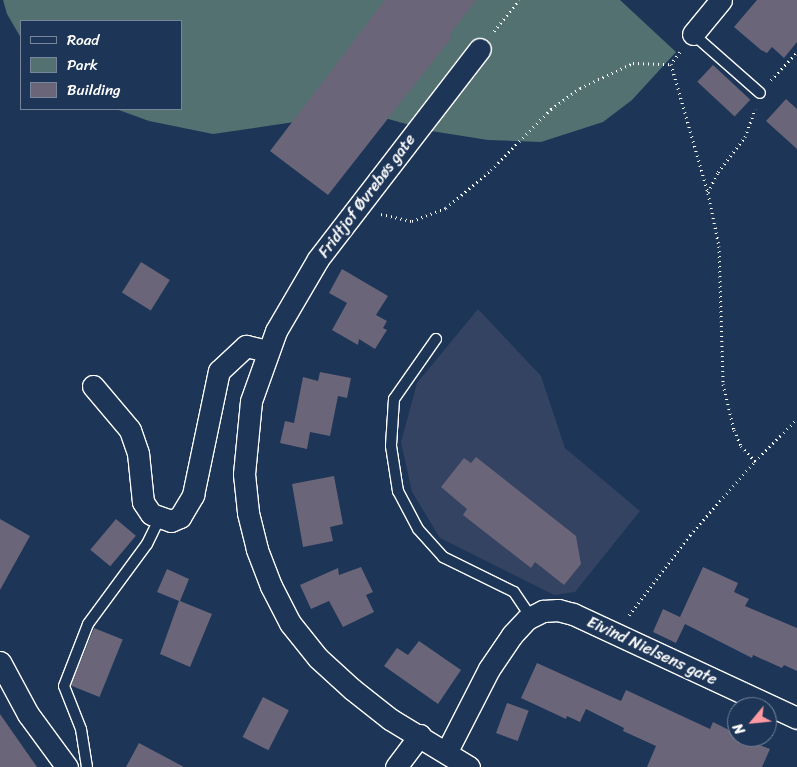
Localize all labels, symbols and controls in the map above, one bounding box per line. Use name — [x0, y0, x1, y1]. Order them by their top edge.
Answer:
legend — [20, 20, 182, 110]
text: Road — [67, 27, 99, 53]
text: Park — [67, 52, 98, 78]
text: Building — [67, 77, 121, 103]
street label: Fridtjof Øvrebøs gate — [314, 130, 420, 262]
street label: Eivind Nielsens gate — [584, 612, 720, 690]
north arrow — [727, 697, 777, 747]
text: N — [726, 719, 753, 739]

